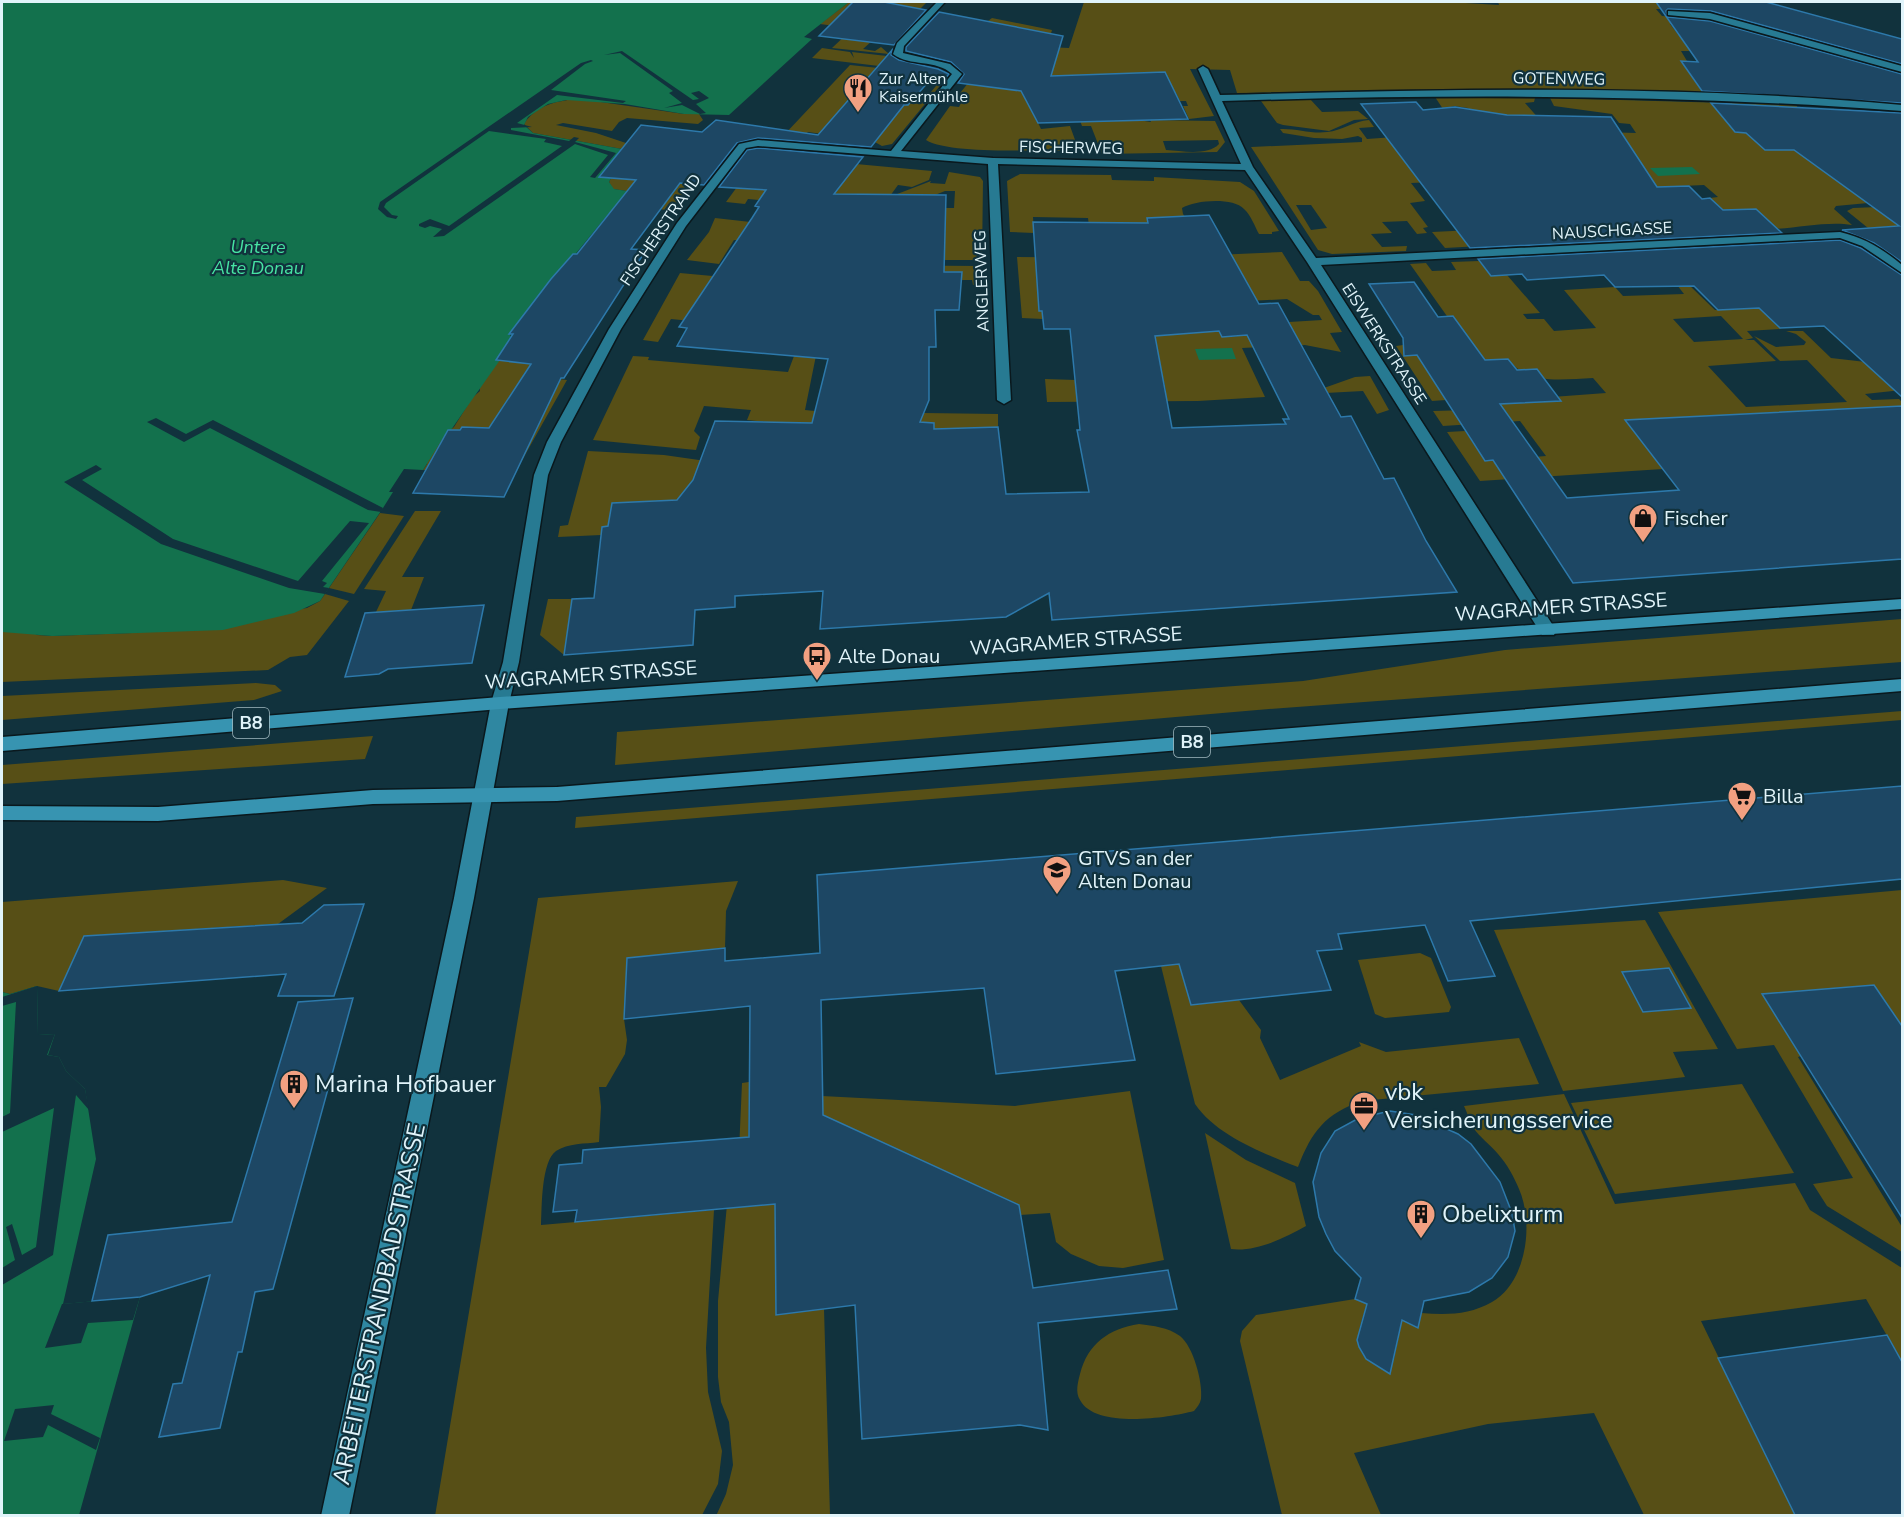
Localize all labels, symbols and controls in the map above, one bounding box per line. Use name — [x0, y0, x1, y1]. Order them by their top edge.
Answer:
street label: GOTENWEG — [1513, 67, 1605, 91]
place label: Zur Alten Kaisermühle — [879, 68, 968, 108]
restaurant icon: Zur Alten Kaisermühle — [842, 72, 874, 114]
street label: FISCHERWEG — [1019, 136, 1123, 160]
street label: FISCHERSTRAND — [615, 170, 707, 290]
street label: NAUSCHGASSE — [1551, 217, 1673, 245]
street label: ANGLERWEG — [969, 230, 995, 332]
water label: Untere Alte Donau — [211, 235, 304, 280]
street label: EISWERKSTRASSE — [1336, 279, 1432, 409]
shop icon: Fischer — [1627, 502, 1659, 544]
place label: Fischer — [1664, 505, 1728, 532]
street label: WAGRAMER STRASSE — [1454, 586, 1668, 628]
street label: WAGRAMER STRASSE — [969, 620, 1183, 662]
bus stop icon: Alte Donau — [801, 640, 833, 682]
place label: Alte Donau — [838, 643, 940, 670]
street label: WAGRAMER STRASSE — [484, 654, 698, 696]
road number: B8 — [233, 708, 269, 738]
road number: B8 — [1174, 727, 1210, 757]
supermarket icon: Billa — [1726, 780, 1758, 822]
place label: Billa — [1763, 783, 1804, 810]
place label: GTVS an der Alten Donau — [1078, 845, 1192, 895]
school or university icon: GTVS an der Alten Donau — [1041, 854, 1073, 896]
building icon: Marina Hofbauer — [278, 1068, 310, 1110]
place label: Marina Hofbauer — [315, 1068, 496, 1100]
place label: vbk Versicherungsservice — [1384, 1076, 1612, 1136]
office icon: vbk Versicherungsservice — [1348, 1090, 1380, 1132]
street label: ARBEITERSTRANDBADSTRASSE — [325, 1120, 433, 1488]
building icon: Obelixturm — [1405, 1198, 1437, 1240]
place label: Obelixturm — [1442, 1198, 1563, 1230]

